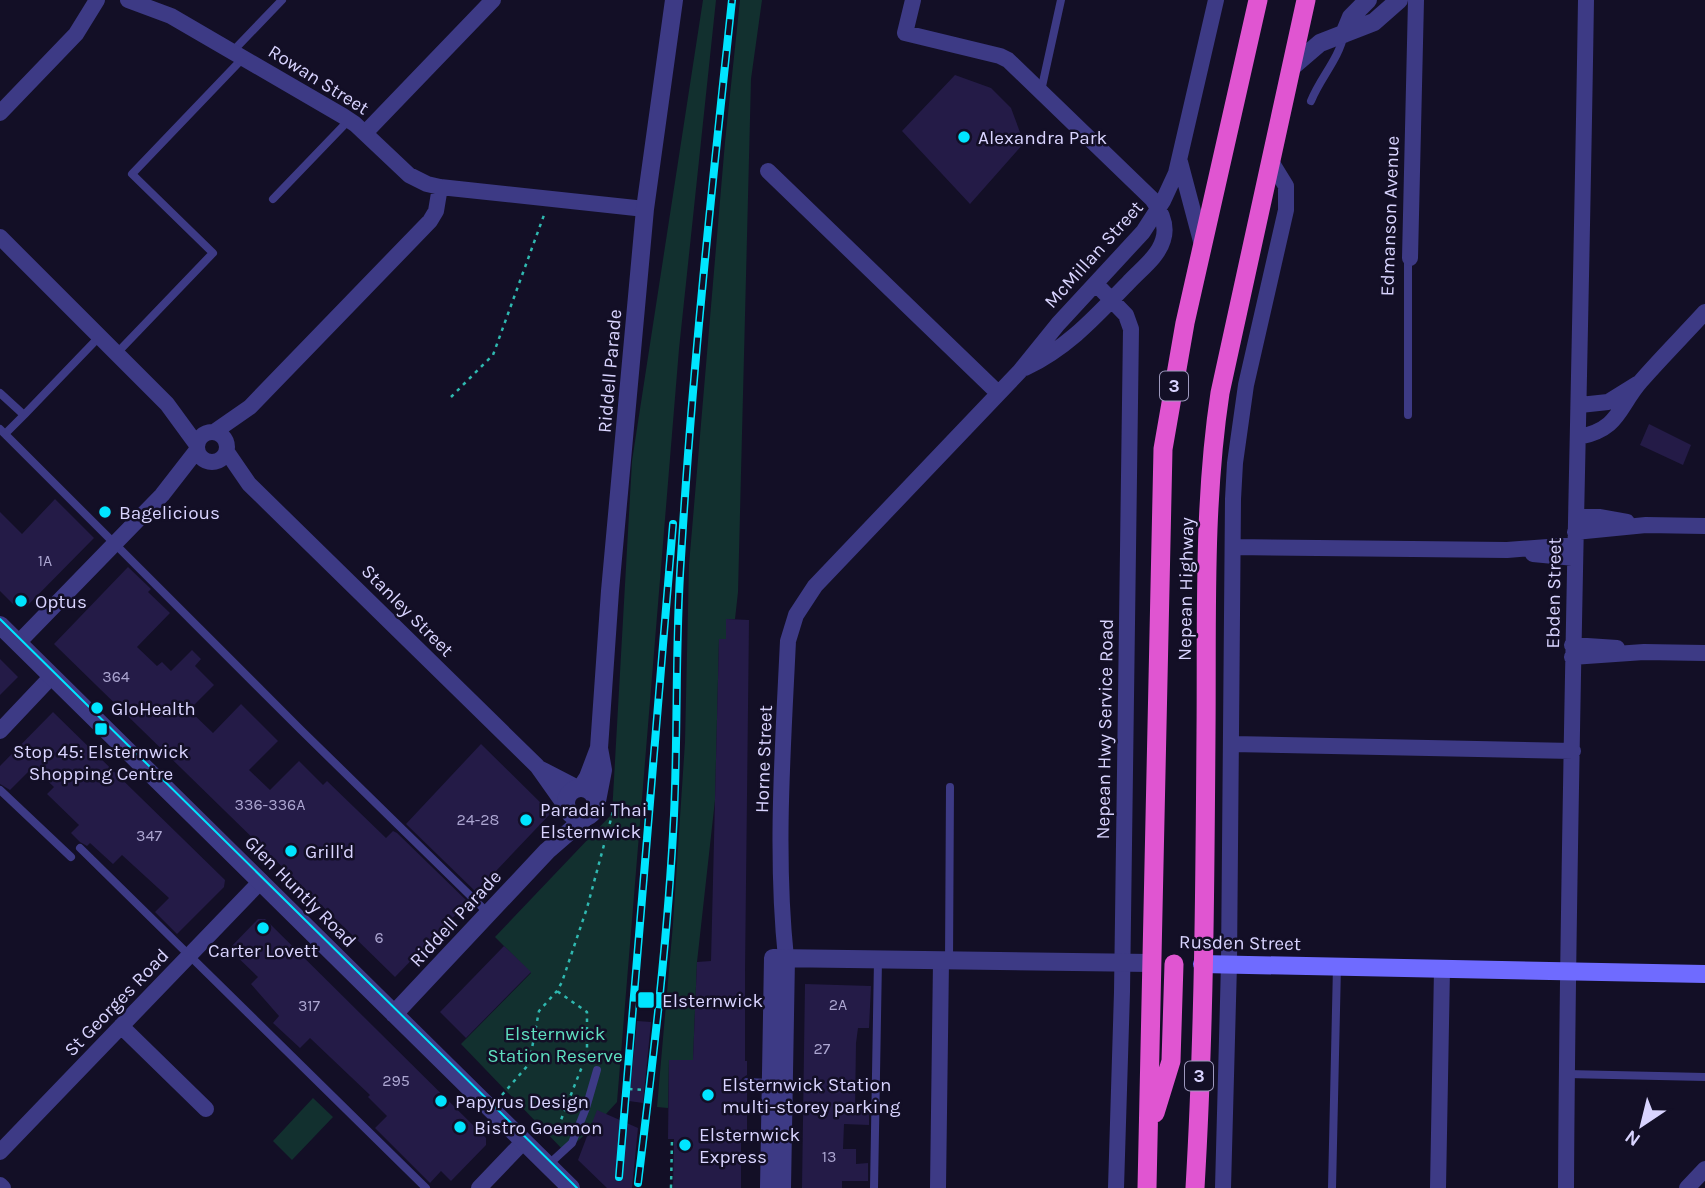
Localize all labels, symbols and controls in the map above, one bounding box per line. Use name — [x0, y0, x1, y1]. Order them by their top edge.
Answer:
street label: Rowan Street — [264, 40, 373, 119]
place label: Alexandra Park — [978, 127, 1108, 149]
marker: Alexandra Park — [956, 129, 972, 145]
street label: Edmanson Avenue — [1376, 135, 1404, 297]
street label: McMillan Street — [1040, 196, 1148, 313]
street label: Riddell Parade — [594, 308, 626, 434]
road number: 3 — [1160, 372, 1188, 400]
place label: Bagelicious — [119, 502, 220, 524]
marker: Bagelicious — [97, 504, 113, 520]
street label: Nepean Highway — [1174, 517, 1198, 661]
street label: Ebden Street — [1542, 537, 1566, 649]
house number: 1A — [38, 551, 52, 570]
street label: Stanley Street — [357, 560, 458, 661]
place label: Optus — [35, 591, 87, 613]
marker: Optus — [13, 593, 29, 609]
street label: Nepean Hwy Service Road — [1092, 618, 1118, 840]
house number: 364 — [102, 667, 130, 686]
place label: GloHealth — [111, 698, 196, 720]
marker: GloHealth — [89, 700, 105, 716]
street label: Horne Street — [751, 705, 777, 813]
marker: Stop 45: Elsternwick Shopping Centre — [93, 721, 109, 737]
place label: Stop 45: Elsternwick Shopping Centre — [13, 741, 189, 785]
house number: 336-336A — [235, 795, 305, 814]
place label: Paradai Thai Elsternwick — [540, 799, 647, 843]
house number: 24-28 — [457, 810, 499, 829]
marker: Paradai Thai Elsternwick — [518, 812, 534, 828]
house number: 347 — [136, 826, 162, 845]
street label: Glen Huntly Road — [240, 831, 361, 952]
place label: Grill'd — [305, 841, 354, 863]
marker: Grill'd — [283, 843, 299, 859]
street label: Riddell Parade — [405, 866, 506, 972]
marker: Carter Lovett — [255, 920, 271, 936]
house number: 6 — [374, 928, 384, 947]
street label: Rusden Street — [1179, 931, 1301, 955]
place label: Carter Lovett — [208, 940, 318, 962]
street label: St Georges Road — [60, 944, 174, 1061]
marker: Elsternwick — [636, 990, 656, 1010]
place label: Elsternwick — [662, 990, 763, 1012]
house number: 2A — [829, 995, 847, 1014]
house number: 317 — [298, 996, 321, 1015]
park label: Elsternwick Station Reserve — [487, 1023, 623, 1067]
house number: 27 — [814, 1039, 831, 1058]
road number: 3 — [1185, 1062, 1213, 1091]
house number: 295 — [382, 1071, 410, 1090]
place label: Elsternwick Station multi-storey parking — [722, 1074, 901, 1118]
marker: Elsternwick Station multi-storey parking — [700, 1087, 716, 1103]
north arrow — [1607, 1090, 1677, 1160]
place label: Papyrus Design — [455, 1091, 589, 1113]
marker: Papyrus Design — [433, 1093, 449, 1109]
place label: Bistro Goemon — [474, 1117, 602, 1139]
marker: Bistro Goemon — [452, 1119, 468, 1135]
place label: Elsternwick Express — [699, 1124, 800, 1168]
text: N — [1621, 1125, 1645, 1151]
marker: Elsternwick Express — [677, 1137, 693, 1153]
house number: 13 — [822, 1147, 836, 1166]

